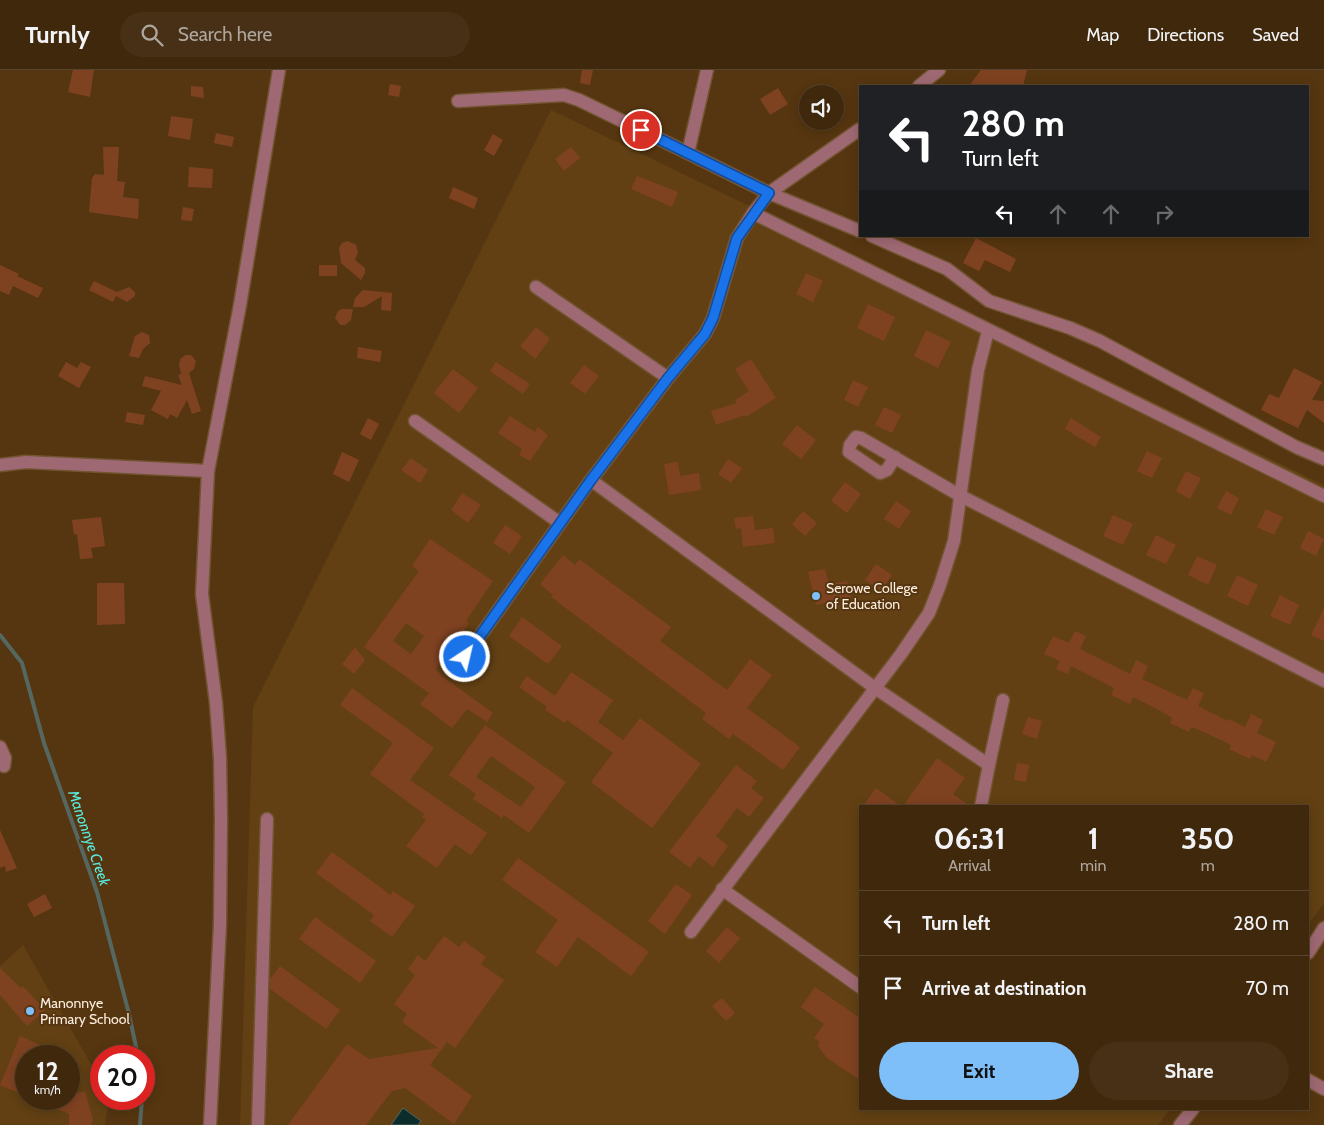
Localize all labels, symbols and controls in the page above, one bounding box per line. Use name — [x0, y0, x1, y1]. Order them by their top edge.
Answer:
search box — [120, 12, 470, 57]
text: Turnly — [25, 20, 90, 49]
icon: search — [138, 21, 166, 49]
text: Search here — [178, 23, 272, 46]
text: Map — [1086, 24, 1119, 46]
text: Directions — [1147, 24, 1224, 46]
text: Saved — [1252, 24, 1299, 46]
map controls — [799, 85, 844, 130]
button: sound — [799, 85, 844, 130]
text: 280 m — [962, 102, 1065, 145]
icon: left — [879, 105, 944, 170]
pin — [620, 109, 662, 151]
icon: arrive — [627, 116, 655, 144]
text: Turn left — [962, 145, 1039, 172]
icon: left — [991, 200, 1019, 228]
icon: ahead — [1044, 200, 1072, 228]
icon: ahead — [1097, 200, 1125, 228]
icon: right — [1150, 200, 1178, 228]
place label: Serowe College of Education — [826, 579, 918, 613]
marker: Serowe College of Education — [810, 590, 822, 602]
position arrow — [438, 630, 490, 682]
water label: Manonnye Creek — [64, 787, 114, 889]
text: 06:31 — [934, 820, 1006, 857]
text: 1 — [1088, 820, 1099, 857]
text: 350 — [1181, 820, 1234, 857]
text: Arrival — [948, 856, 991, 875]
text: min — [1080, 856, 1106, 875]
text: m — [1201, 856, 1215, 875]
icon: left — [879, 909, 907, 937]
text: Turn left — [922, 912, 990, 935]
text: 280 m — [1233, 912, 1289, 935]
icon: arrive — [879, 974, 907, 1002]
text: Arrive at destination — [922, 977, 1086, 1000]
text: 70 m — [1245, 977, 1289, 1000]
place label: Manonnye Primary School — [40, 994, 130, 1028]
marker: Manonnye Primary School — [24, 1005, 36, 1017]
button: Exit — [879, 1042, 1079, 1100]
button: Share — [1089, 1042, 1289, 1100]
speed limit sign: 20 — [90, 1045, 155, 1110]
text: 12 — [36, 1056, 59, 1086]
text: km/h — [34, 1082, 61, 1097]

